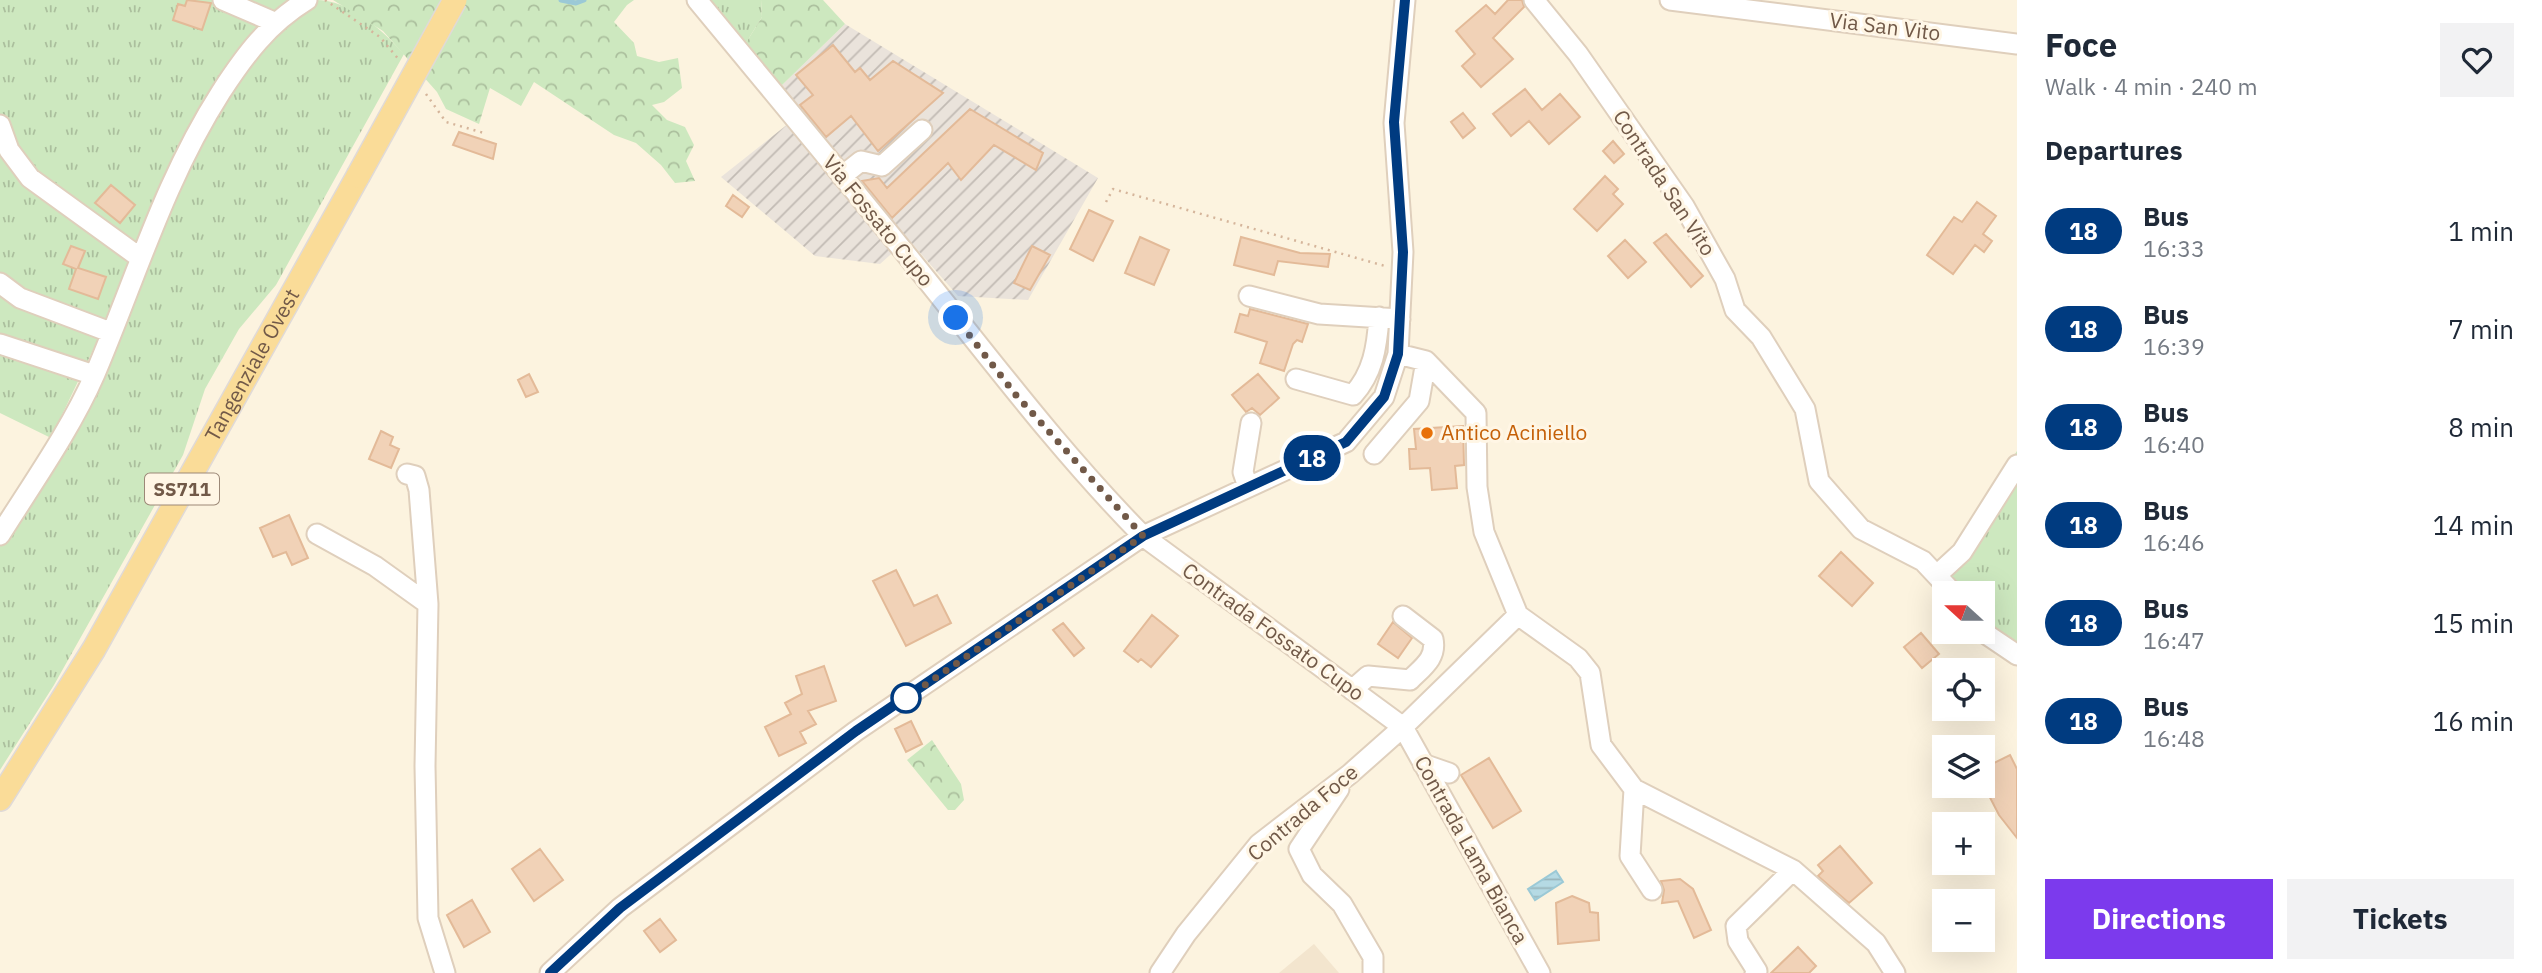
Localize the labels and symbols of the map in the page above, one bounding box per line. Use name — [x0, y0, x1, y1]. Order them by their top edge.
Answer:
street label: Via San Vito — [1828, 5, 1942, 47]
street label: Contrada San Vito — [1607, 104, 1723, 261]
street label: Via Fossato Cupo — [817, 149, 941, 292]
street label: Tangenziale Ovest — [198, 283, 305, 446]
your location — [938, 300, 973, 335]
place label: Antico Aciniello — [1441, 418, 1587, 446]
marker: Antico Aciniello — [1419, 425, 1435, 441]
line badge: 18 — [1280, 435, 1344, 481]
road number: SS711 — [145, 474, 219, 504]
street label: Contrada Fossato Cupo — [1177, 556, 1370, 707]
north arrow — [1932, 581, 1995, 644]
unlabelled marker — [891, 683, 921, 713]
street label: Contrada Lama Bianca — [1408, 750, 1535, 949]
street label: Contrada Foce — [1241, 758, 1364, 867]

